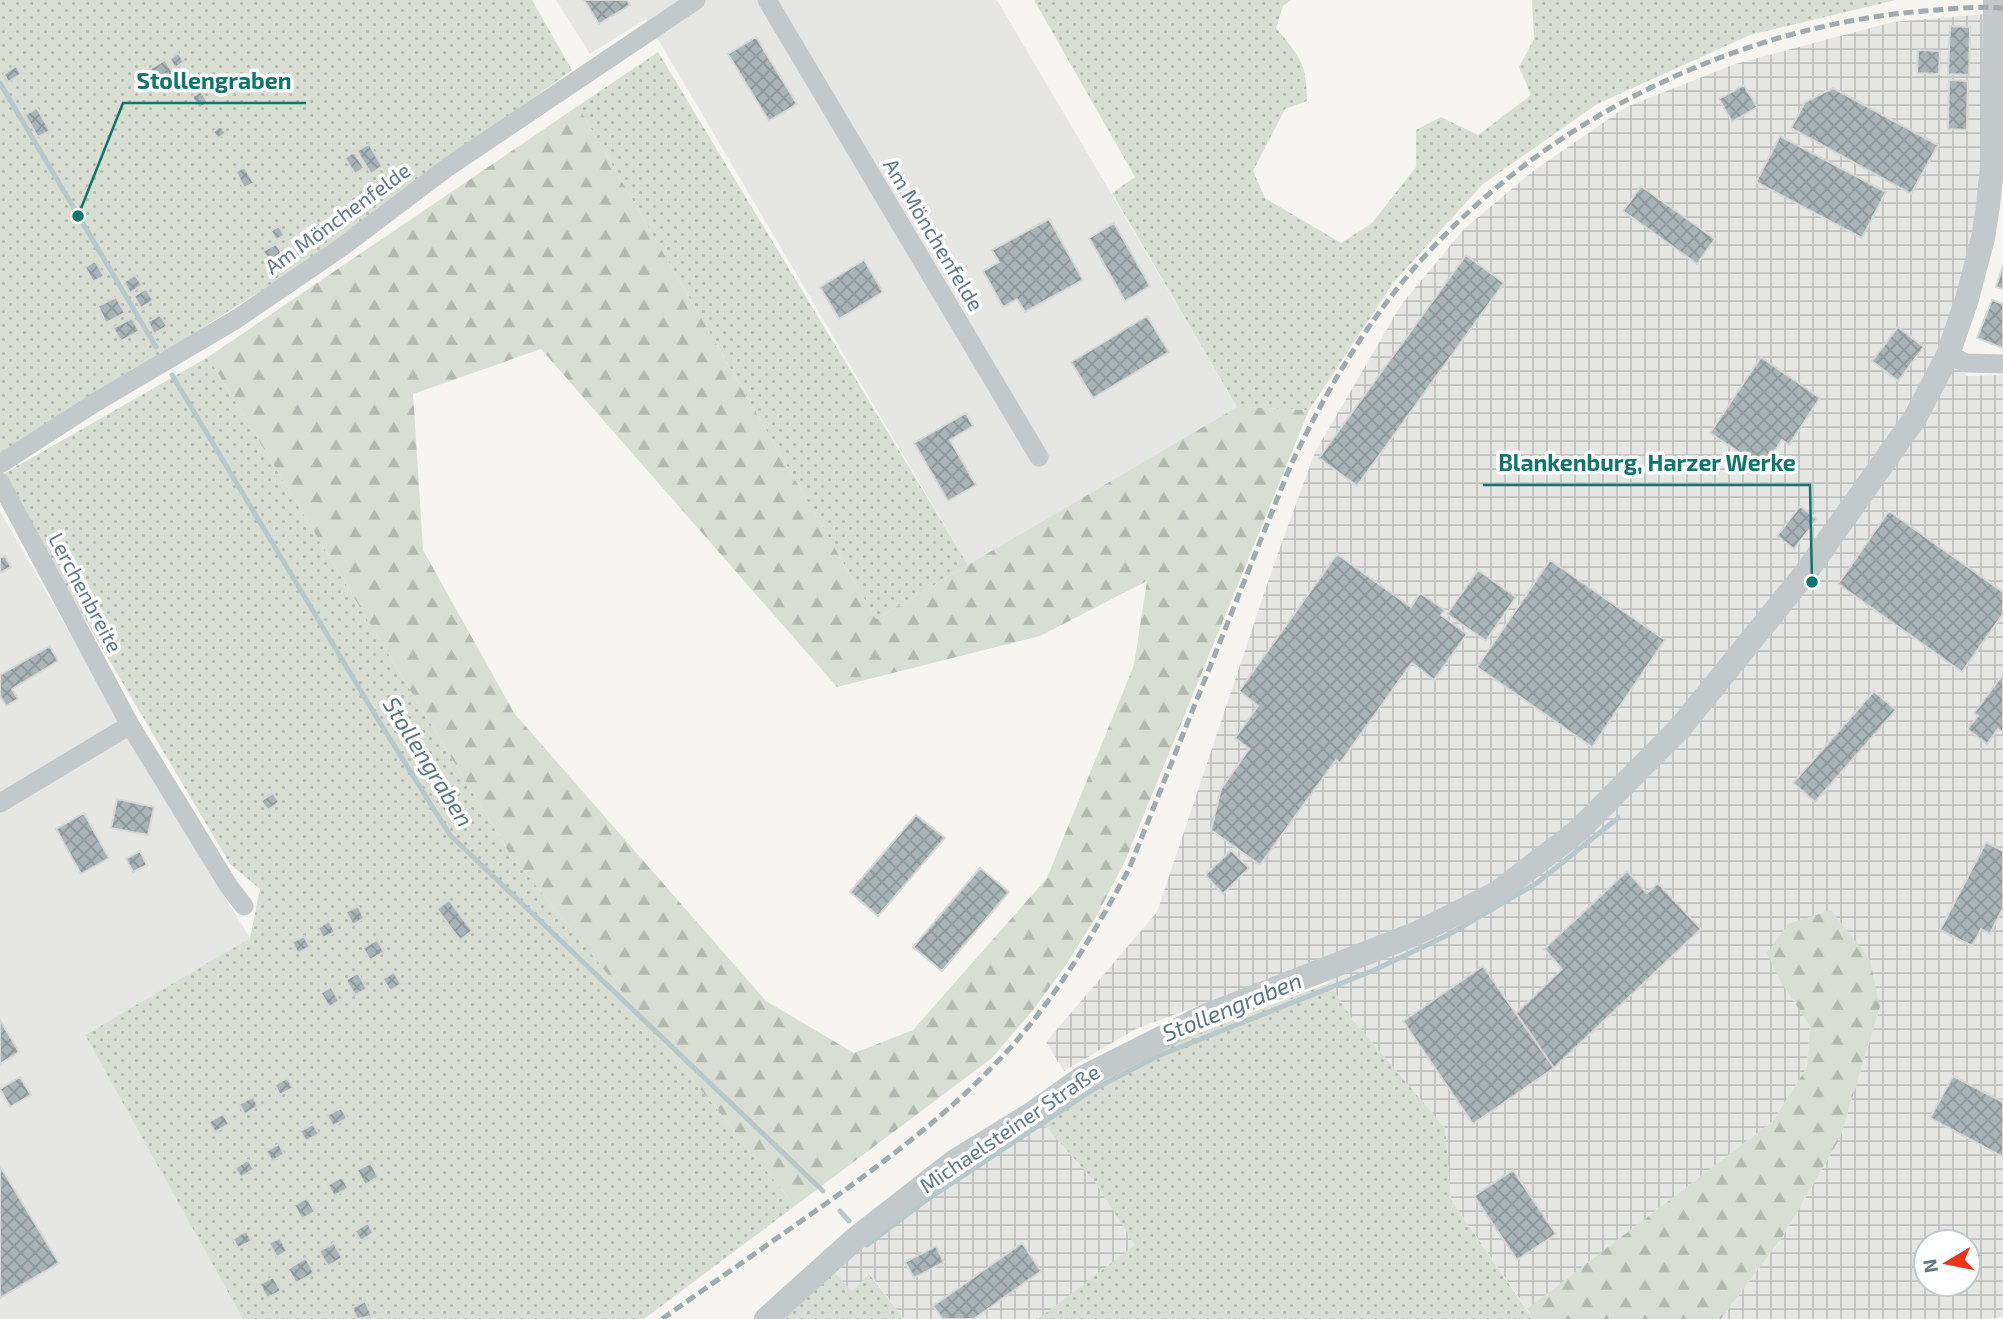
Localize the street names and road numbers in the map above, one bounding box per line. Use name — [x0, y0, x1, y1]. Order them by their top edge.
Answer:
street label: Am Mönchenfelde — [879, 154, 990, 315]
street label: Am Mönchenfelde — [260, 157, 415, 279]
street label: Lerchenbreite — [44, 528, 128, 656]
street label: Michaelsteiner Straße — [915, 1058, 1104, 1197]

